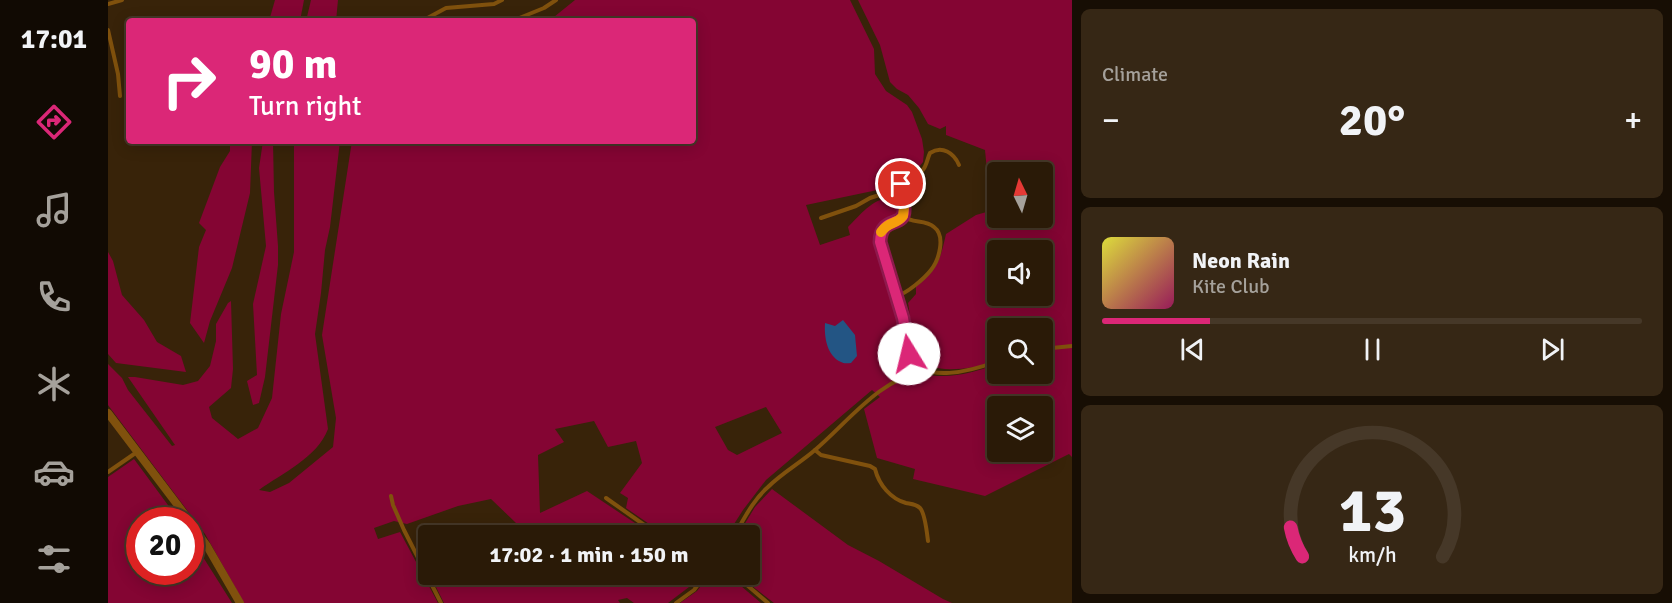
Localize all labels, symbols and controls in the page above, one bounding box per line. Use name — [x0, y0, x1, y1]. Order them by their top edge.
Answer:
text: 17:01 — [21, 23, 87, 56]
text: 90 m — [249, 39, 338, 90]
icon: right — [150, 42, 228, 120]
text: Climate — [1102, 62, 1168, 87]
text: Turn right — [249, 90, 362, 123]
text: 20° — [1339, 93, 1405, 148]
text: − — [1102, 100, 1120, 141]
text: + — [1624, 100, 1642, 141]
icon: directions — [33, 101, 75, 143]
pin — [875, 158, 926, 209]
north arrow — [987, 162, 1053, 228]
map controls — [987, 162, 1053, 462]
icon: arrive — [884, 167, 917, 200]
icon: music — [33, 189, 75, 231]
button: sound — [987, 240, 1053, 306]
text: Neon Rain — [1192, 247, 1290, 274]
text: Kite Club — [1192, 274, 1270, 299]
icon: phone — [33, 276, 75, 318]
button: search — [987, 318, 1053, 384]
position arrow — [877, 322, 941, 386]
icon: previous — [1176, 333, 1209, 366]
icon: pause — [1356, 333, 1389, 366]
icon: next — [1536, 333, 1569, 366]
icon: climate — [33, 363, 75, 405]
button: layers — [987, 396, 1053, 462]
icon: car — [33, 451, 75, 493]
text: 13 — [1338, 472, 1406, 549]
speed limit sign: 20 — [126, 507, 204, 585]
icon: filters — [33, 538, 75, 580]
text: 17:02 · 1 min · 150 m — [489, 541, 689, 568]
text: km/h — [1348, 542, 1396, 568]

